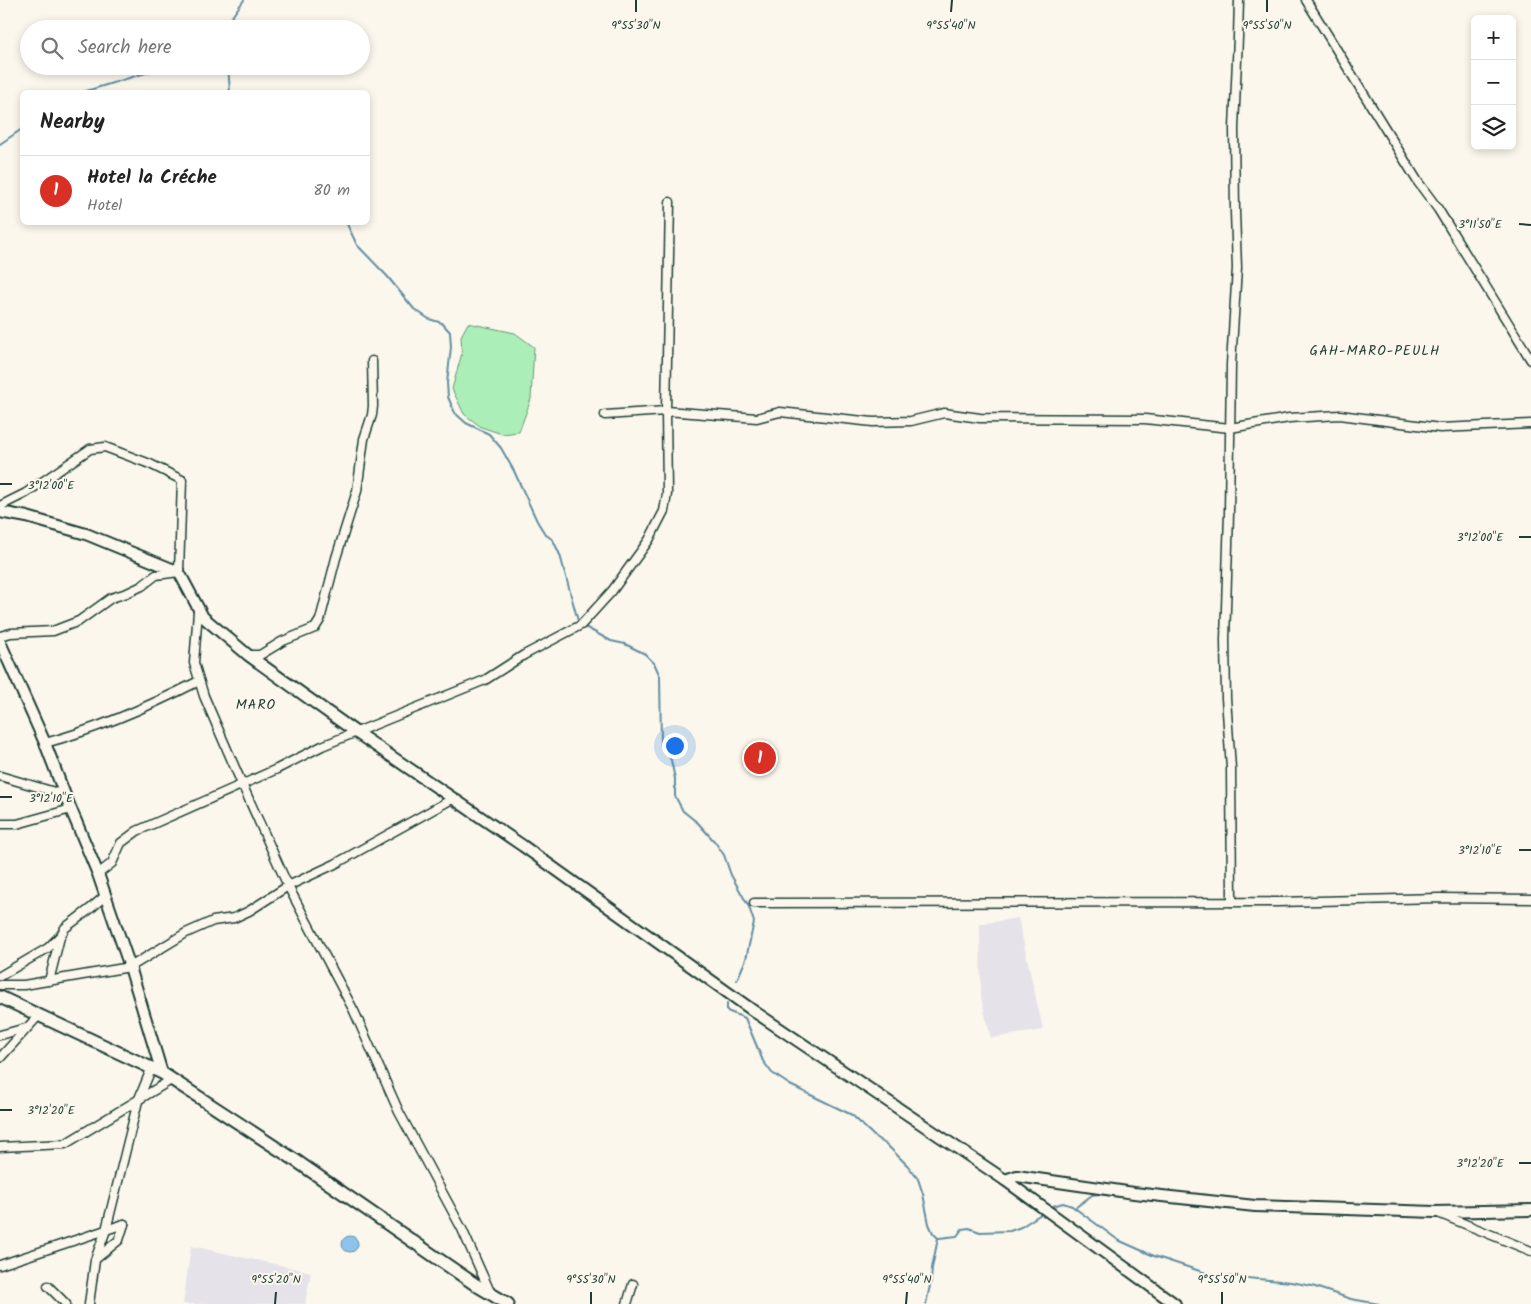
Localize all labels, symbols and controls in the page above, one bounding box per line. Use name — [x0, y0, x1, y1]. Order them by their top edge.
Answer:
map controls — [1471, 15, 1516, 150]
button: + — [1471, 15, 1516, 60]
text: 9°55'30"N — [611, 16, 661, 35]
text: 9°55'40"N — [926, 16, 976, 35]
text: 9°55'50"N — [1242, 16, 1292, 35]
search box — [20, 20, 370, 75]
text: Search here — [78, 33, 172, 63]
icon: search — [38, 34, 66, 62]
button: − — [1471, 60, 1516, 105]
button: layers — [1471, 105, 1516, 150]
text: Nearby — [40, 106, 105, 139]
text: Hotel la Créche — [87, 163, 217, 193]
text: 1 — [54, 178, 58, 203]
text: 80 m — [313, 178, 350, 203]
text: Hotel — [87, 193, 122, 218]
text: 3°11'50"E — [1458, 215, 1503, 234]
district label: GAH-MARO-PEULH — [1310, 340, 1440, 362]
text: 3°12'00"E — [28, 476, 75, 495]
text: 3°12'00"E — [1457, 528, 1504, 547]
district label: MARO — [236, 694, 276, 716]
your location — [662, 733, 688, 759]
pin: 1 — [744, 739, 776, 777]
text: 3°12'10"E — [29, 789, 74, 808]
text: 3°12'10"E — [1458, 841, 1503, 860]
text: 3°12'20"E — [27, 1101, 76, 1120]
text: 3°12'20"E — [1456, 1154, 1505, 1173]
text: 9°55'20"N — [251, 1270, 301, 1289]
text: 9°55'30"N — [566, 1270, 616, 1289]
text: 9°55'40"N — [882, 1270, 932, 1289]
text: 9°55'50"N — [1197, 1270, 1247, 1289]

